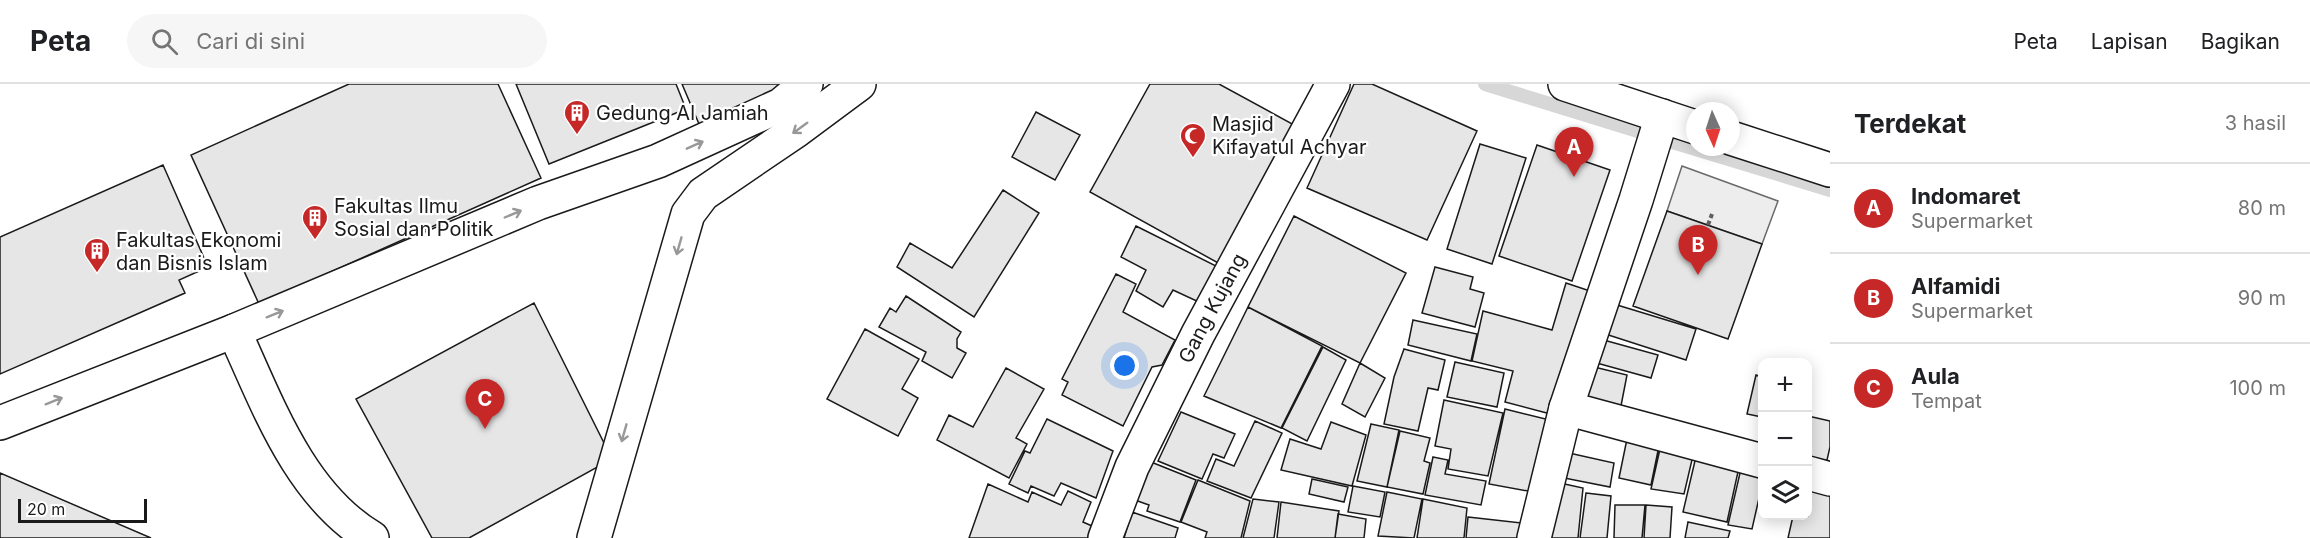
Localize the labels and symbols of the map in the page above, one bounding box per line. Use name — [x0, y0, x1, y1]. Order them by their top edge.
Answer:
building icon: Gedung Al Jamiah — [562, 98, 592, 136]
place label: Gedung Al Jamiah — [596, 101, 769, 125]
north arrow — [1686, 102, 1740, 156]
place label: Masjid Kifayatul Achyar — [1212, 112, 1367, 159]
mosque icon: Masjid Kifayatul Achyar — [1178, 121, 1208, 159]
one-way arrow — [792, 122, 808, 134]
pin: A — [1554, 128, 1594, 177]
one-way arrow — [685, 138, 703, 150]
place label: Fakultas Ilmu Sosial dan Politik — [334, 194, 494, 241]
building icon: Fakultas Ilmu Sosial dan Politik — [300, 203, 330, 241]
one-way arrow — [503, 208, 521, 219]
pin: B — [1678, 226, 1718, 275]
place label: Fakultas Ekonomi dan Bisnis Islam — [116, 228, 281, 275]
building icon: Fakultas Ekonomi dan Bisnis Islam — [82, 236, 112, 274]
one-way arrow — [673, 236, 684, 255]
street label: Gang Kujang — [1174, 249, 1251, 367]
one-way arrow — [265, 308, 283, 319]
your location — [1110, 351, 1139, 380]
pin: C — [466, 380, 504, 429]
one-way arrow — [45, 395, 63, 406]
one-way arrow — [618, 423, 629, 442]
scale bar — [18, 496, 147, 524]

